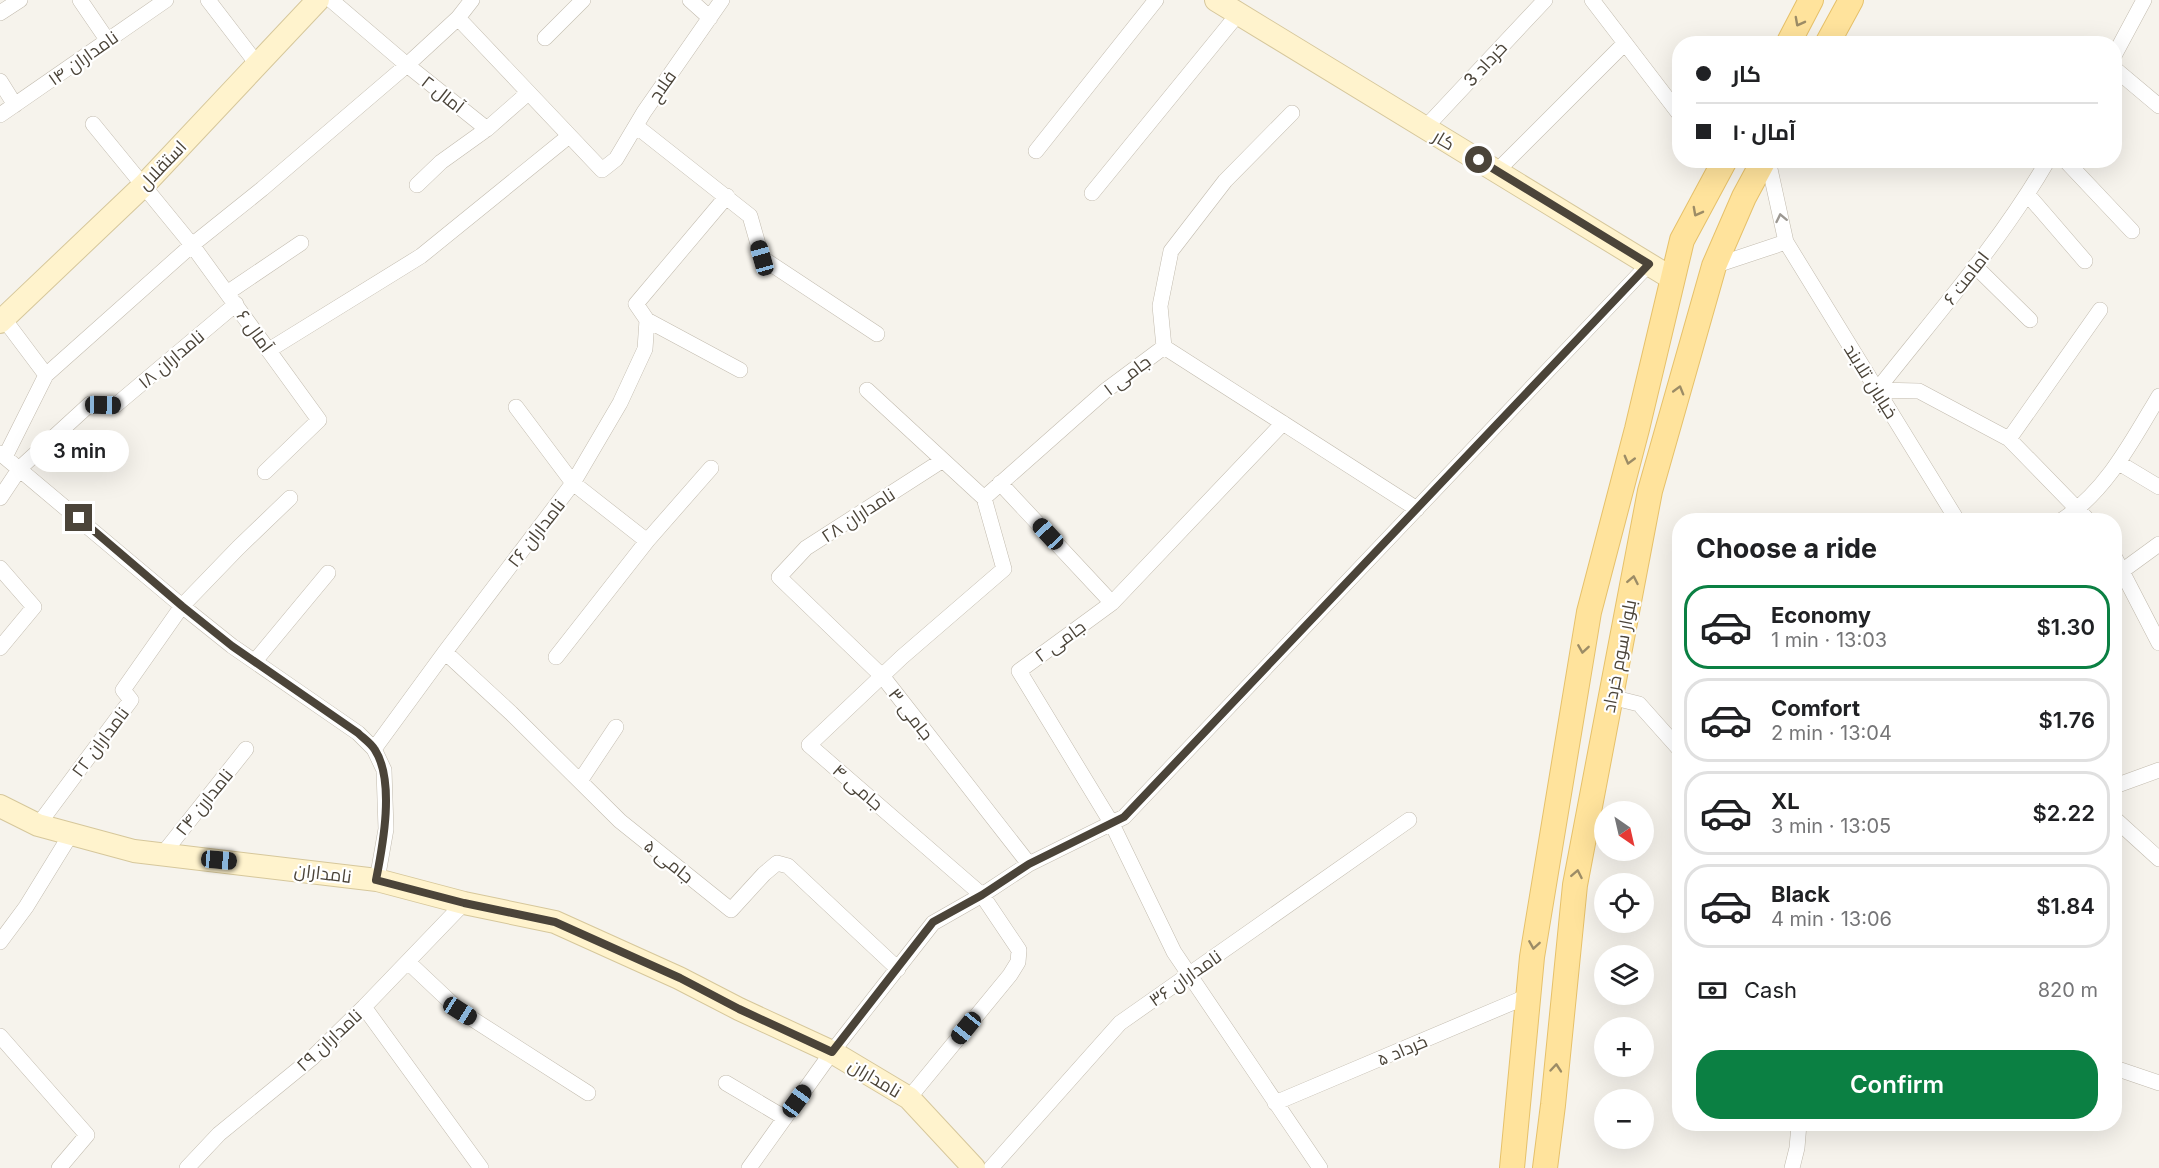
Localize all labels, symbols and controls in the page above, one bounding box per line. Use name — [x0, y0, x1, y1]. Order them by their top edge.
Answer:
one-way arrow — [1795, 15, 1806, 26]
street label: نامداران ۱۴ — [44, 26, 122, 90]
street label: خرداد 3 — [1459, 37, 1512, 92]
text: کار — [1732, 61, 1761, 87]
street label: فلاح — [644, 66, 682, 107]
street label: آمال ۲ — [417, 71, 469, 118]
text: آمال ۱۰ — [1732, 119, 1796, 145]
street label: کار — [1428, 125, 1459, 155]
street label: استقلال — [133, 136, 191, 195]
route start — [1465, 146, 1492, 173]
one-way arrow — [1693, 206, 1704, 216]
one-way arrow — [1775, 213, 1788, 223]
car — [748, 238, 776, 278]
street label: امامت ۶ — [1939, 247, 1993, 309]
street label: آمال ۶ — [232, 306, 278, 357]
street label: نامداران ۱۸ — [134, 325, 209, 393]
street label: خیابان تلابند — [1839, 340, 1902, 423]
street label: جامی ۱ — [1099, 351, 1155, 400]
one-way arrow — [1672, 385, 1684, 396]
car — [85, 396, 121, 414]
callout: 3 min — [29, 431, 128, 473]
text: 3 min — [53, 439, 106, 463]
one-way arrow — [1624, 454, 1636, 465]
street label: نامداران ۲۸ — [817, 483, 899, 547]
street label: نامداران ۲۶ — [503, 495, 570, 572]
route end — [65, 504, 92, 531]
car — [1029, 515, 1067, 553]
text: Choose a ride — [1696, 532, 1877, 565]
one-way arrow — [1626, 575, 1639, 585]
street label: بلوار سوم خرداد — [1598, 598, 1642, 715]
icon: car — [1699, 600, 1753, 654]
text: Economy — [1771, 602, 1871, 628]
text: $1.30 — [2036, 614, 2095, 640]
street label: جامی ۲ — [1031, 616, 1090, 667]
text: 1 min · 13:03 — [1771, 628, 1887, 652]
one-way arrow — [1577, 645, 1589, 654]
street label: جامی ۳ — [883, 684, 938, 745]
icon: car — [1699, 693, 1753, 747]
text: Comfort — [1771, 695, 1860, 721]
street label: نامداران ۲۲ — [67, 703, 134, 782]
text: $1.76 — [2038, 707, 2095, 733]
text: 2 min · 13:04 — [1771, 721, 1892, 745]
street label: جامی ۴ — [828, 759, 887, 815]
street label: نامدارن ۲۴ — [171, 765, 238, 840]
icon: car — [1699, 786, 1753, 840]
text: XL — [1771, 788, 1800, 814]
text: $2.22 — [2033, 800, 2095, 826]
north arrow — [1594, 801, 1654, 861]
map controls — [1594, 801, 1654, 1149]
text: 3 min · 13:05 — [1771, 814, 1891, 838]
street label: جامی ۵ — [639, 835, 698, 888]
car — [200, 849, 238, 871]
street label: نامداران — [293, 859, 353, 888]
one-way arrow — [1570, 870, 1583, 880]
button: locate — [1594, 873, 1654, 933]
icon: car — [1699, 879, 1753, 933]
text: Black — [1771, 881, 1830, 907]
text: $1.84 — [2036, 893, 2095, 919]
text: 4 min · 13:06 — [1771, 907, 1892, 931]
one-way arrow — [1529, 941, 1541, 950]
street label: نامداران ۳۶ — [1145, 945, 1226, 1011]
button: layers — [1594, 945, 1654, 1005]
icon: cash — [1696, 974, 1729, 1007]
text: Cash — [1744, 977, 1797, 1003]
text: 820 m — [2038, 978, 2098, 1002]
car — [440, 994, 480, 1028]
street label: نامداران ۲۹ — [292, 1004, 367, 1076]
car — [948, 1008, 984, 1048]
button: + — [1594, 1017, 1654, 1077]
street label: خرداد ۵ — [1374, 1030, 1431, 1071]
button: Confirm — [1696, 1050, 2098, 1119]
street label: نامداران — [844, 1054, 905, 1103]
one-way arrow — [1550, 1064, 1563, 1073]
car — [779, 1081, 815, 1121]
button: − — [1594, 1089, 1654, 1149]

